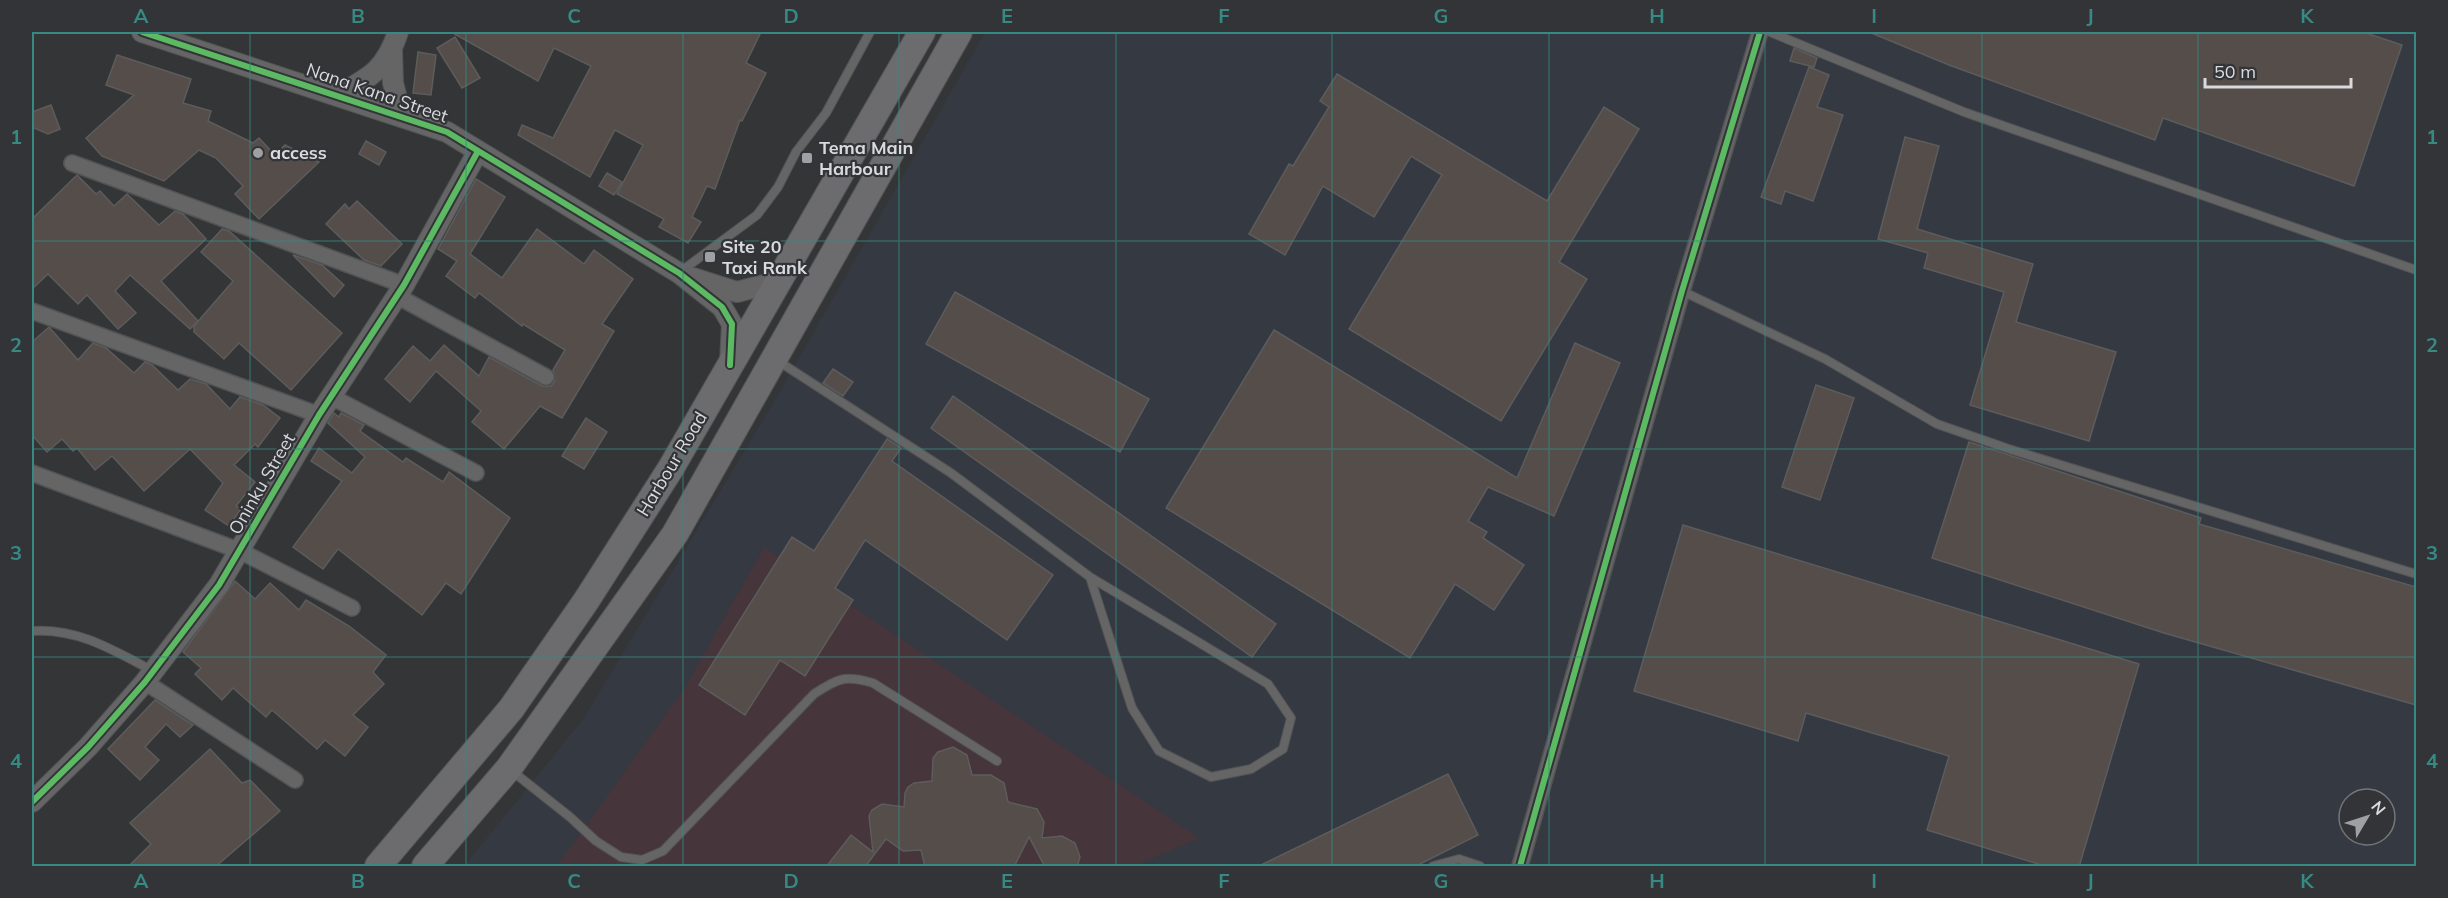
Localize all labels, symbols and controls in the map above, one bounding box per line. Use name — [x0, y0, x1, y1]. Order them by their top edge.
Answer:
text: A — [134, 3, 149, 28]
text: B — [351, 3, 365, 28]
text: C — [567, 3, 581, 28]
text: D — [783, 3, 799, 28]
text: E — [1001, 3, 1013, 28]
text: F — [1218, 3, 1230, 28]
text: G — [1434, 3, 1448, 28]
text: H — [1649, 3, 1665, 28]
text: I — [1871, 3, 1877, 28]
text: J — [2086, 3, 2094, 28]
text: K — [2300, 3, 2314, 28]
scale bar — [2205, 51, 2350, 89]
street label: Nana Kana Street — [303, 58, 451, 128]
text: 50 m — [2214, 60, 2256, 83]
text: 1 — [10, 124, 22, 149]
text: 1 — [2426, 124, 2438, 149]
place label: Tema Main Harbour — [819, 136, 913, 180]
place label: access — [270, 141, 327, 164]
marker: access — [251, 146, 265, 160]
marker: Tema Main Harbour — [800, 151, 814, 165]
place label: Site 20 Taxi Rank — [722, 235, 808, 279]
marker: Site 20 Taxi Rank — [703, 250, 717, 264]
text: 2 — [10, 332, 22, 357]
text: 2 — [2426, 332, 2438, 357]
street label: Harbour Road — [631, 407, 712, 520]
street label: Oninku Street — [223, 429, 300, 539]
text: 3 — [10, 540, 22, 565]
text: 3 — [2426, 540, 2438, 565]
text: 4 — [10, 748, 22, 773]
text: 4 — [2426, 748, 2438, 773]
north arrow — [2337, 787, 2397, 847]
text: N — [2367, 797, 2390, 819]
text: A — [134, 868, 149, 893]
text: B — [351, 868, 365, 893]
text: C — [567, 868, 581, 893]
text: D — [783, 868, 799, 893]
text: E — [1001, 868, 1013, 893]
text: F — [1218, 868, 1230, 893]
text: G — [1434, 868, 1448, 893]
text: H — [1649, 868, 1665, 893]
text: I — [1871, 868, 1877, 893]
text: J — [2086, 868, 2094, 893]
text: K — [2300, 868, 2314, 893]

